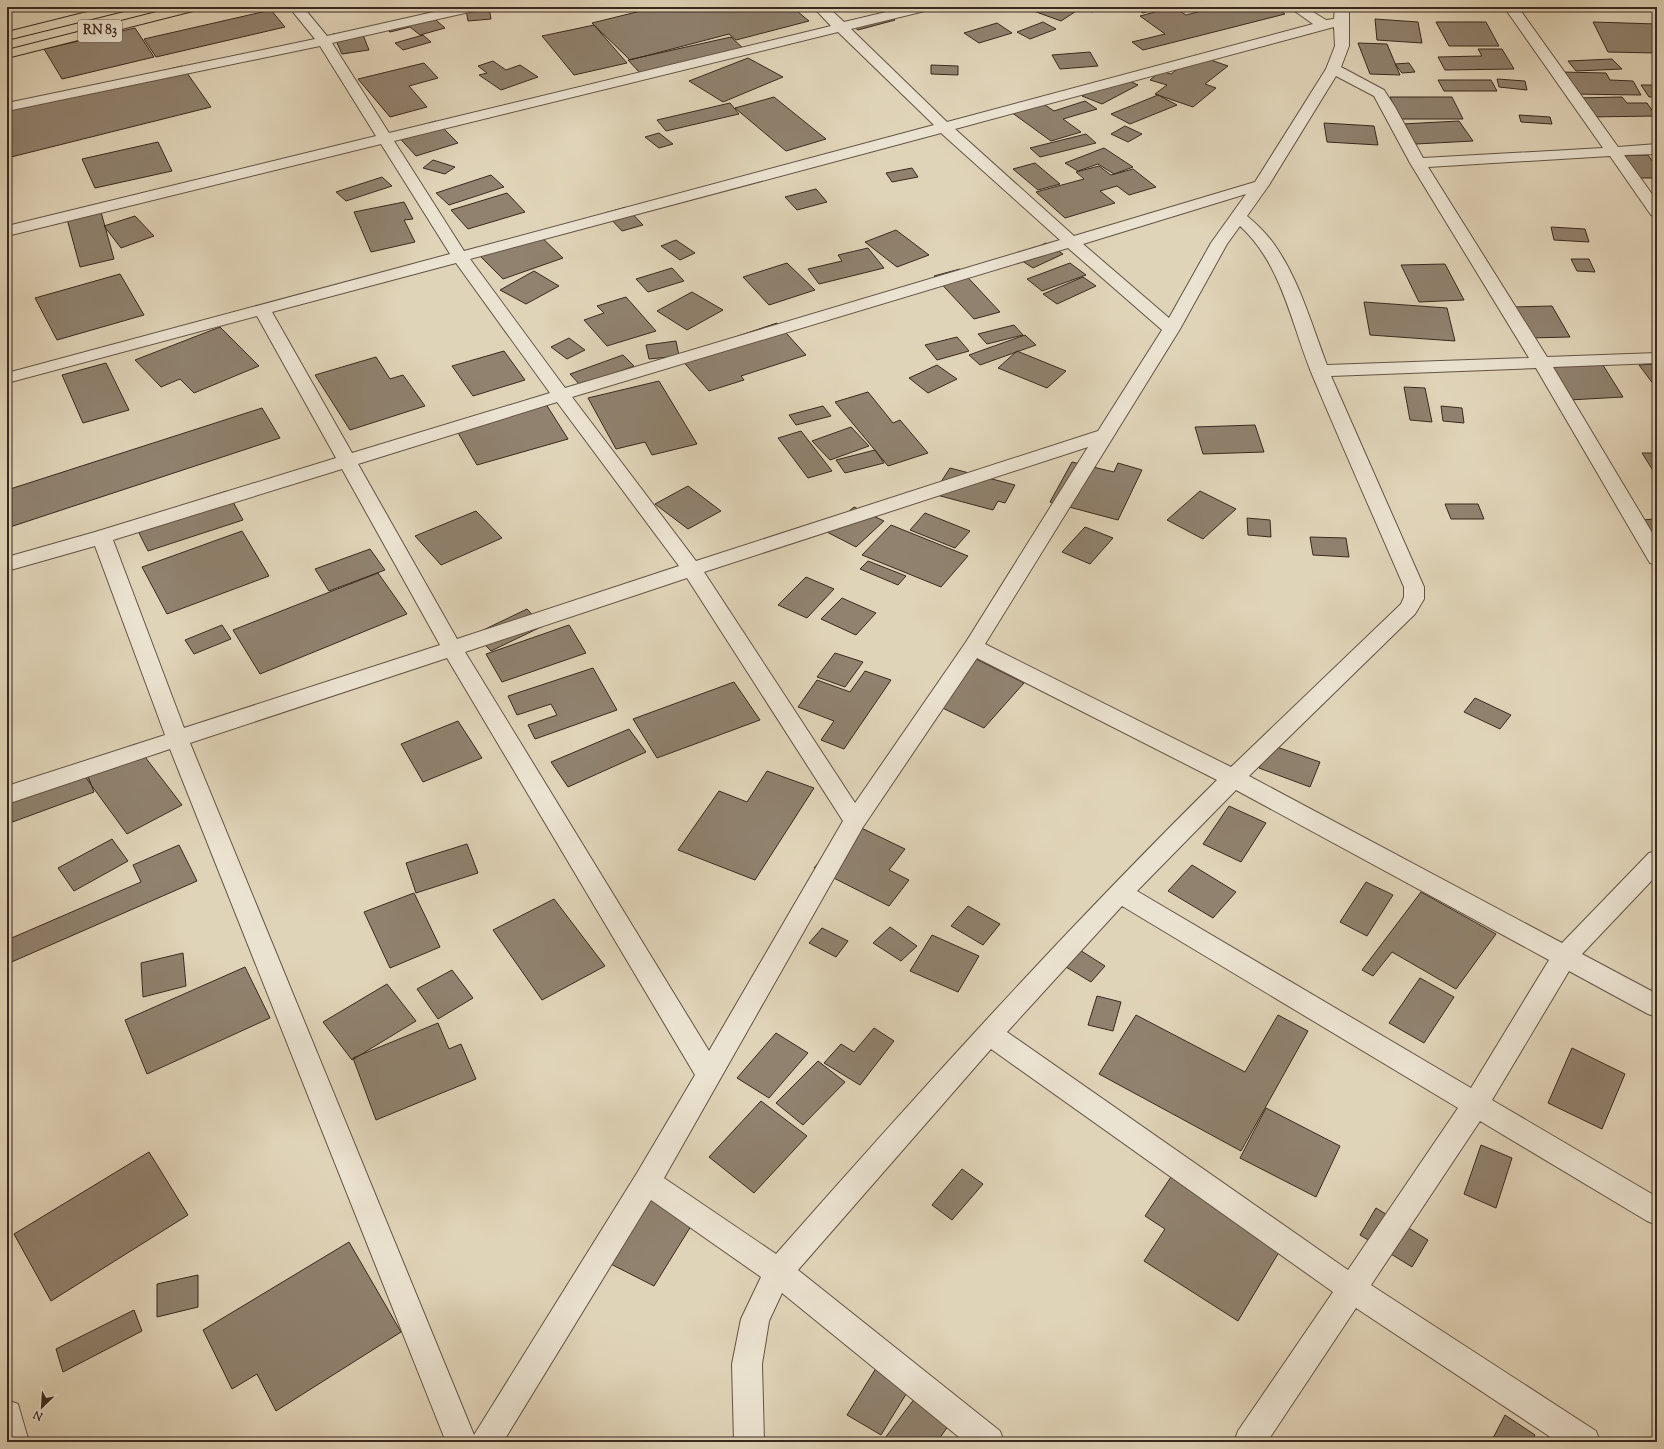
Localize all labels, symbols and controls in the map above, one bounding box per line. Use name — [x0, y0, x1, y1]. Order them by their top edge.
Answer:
road number: RN 83 — [78, 20, 122, 42]
north arrow — [22, 1387, 62, 1427]
text: N — [31, 1406, 46, 1425]

